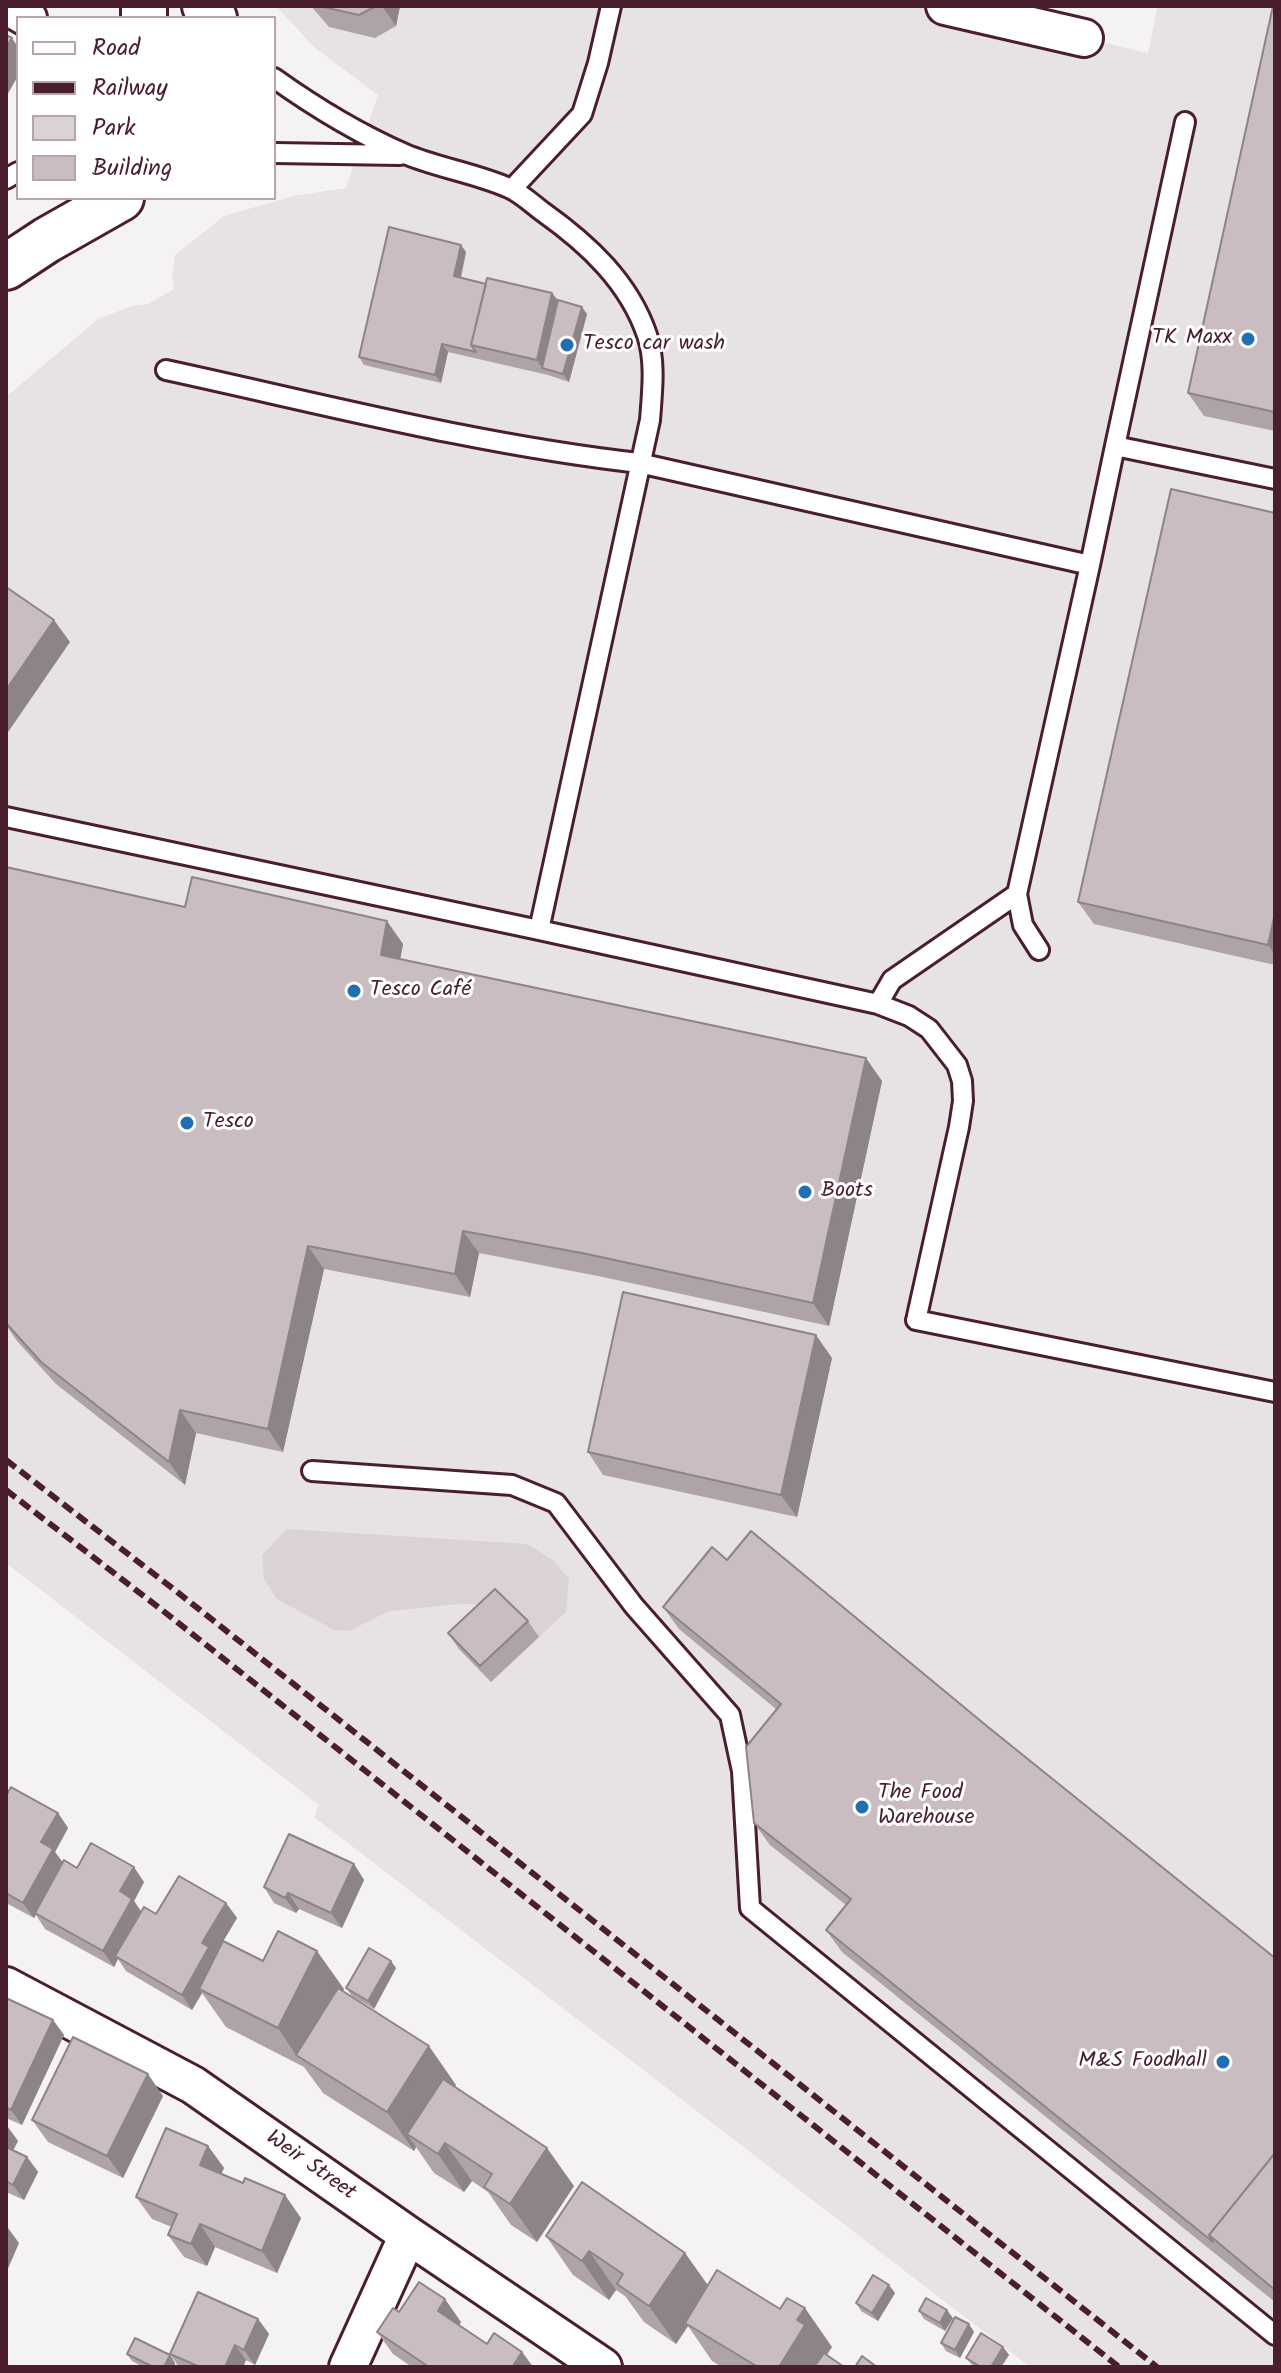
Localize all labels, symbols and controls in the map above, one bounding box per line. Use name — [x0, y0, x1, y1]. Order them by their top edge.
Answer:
legend — [16, 16, 276, 200]
text: Road — [92, 29, 140, 68]
text: Railway — [92, 69, 168, 108]
text: Park — [92, 109, 136, 148]
text: Building — [92, 149, 172, 188]
place label: TK Maxx — [1152, 326, 1232, 352]
marker: TK Maxx — [1239, 330, 1257, 348]
place label: Tesco car wash — [583, 332, 725, 358]
marker: Tesco car wash — [558, 336, 576, 354]
place label: Tesco Café — [370, 978, 471, 1004]
marker: Tesco Café — [345, 982, 363, 1000]
place label: Tesco — [203, 1110, 254, 1136]
marker: Tesco — [178, 1114, 196, 1132]
place label: Boots — [821, 1179, 873, 1205]
marker: Boots — [796, 1183, 814, 1201]
place label: The Food Warehouse — [878, 1781, 974, 1832]
marker: The Food Warehouse — [853, 1798, 871, 1816]
place label: M&S Foodhall — [1078, 2049, 1207, 2075]
marker: M&S Foodhall — [1214, 2053, 1232, 2071]
street label: Weir Street — [260, 2126, 360, 2208]

